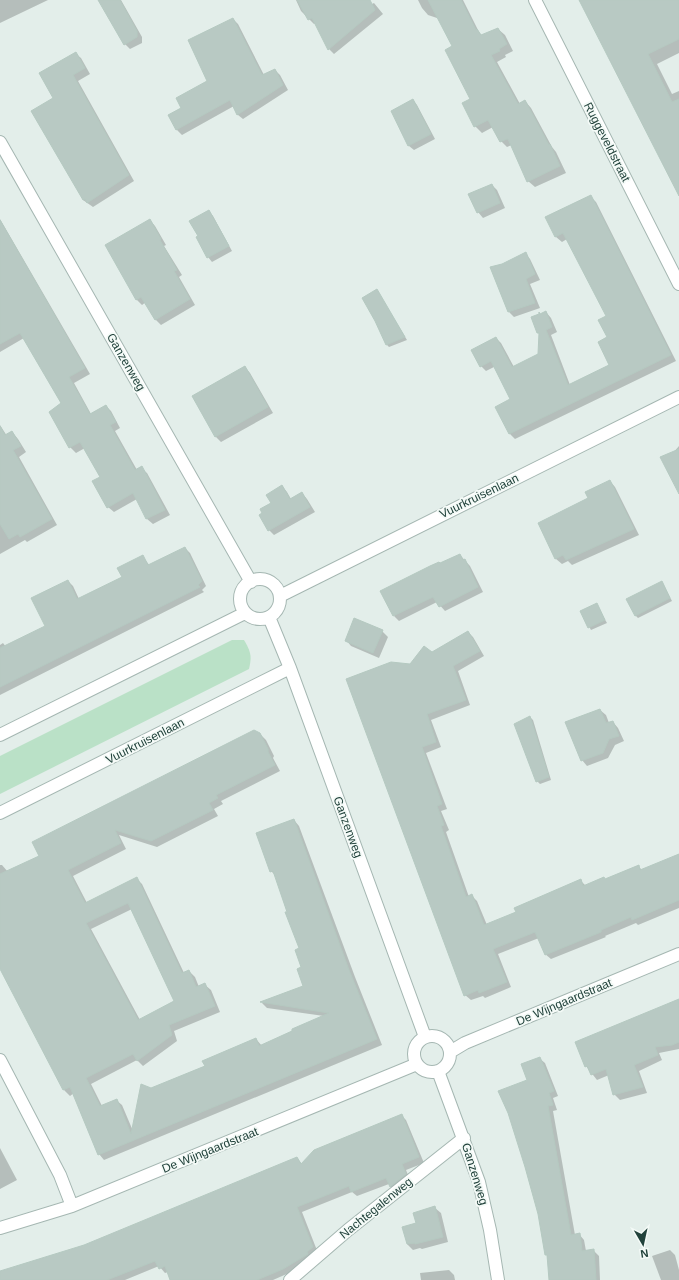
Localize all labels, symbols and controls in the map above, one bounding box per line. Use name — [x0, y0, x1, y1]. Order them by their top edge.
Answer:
street label: Ruggeveldstraat — [581, 100, 633, 185]
street label: Ganzenweg — [104, 331, 148, 393]
street label: Vuurkruisenlaan — [437, 471, 521, 521]
street label: Vuurkruisenlaan — [103, 715, 187, 767]
street label: Ganzenweg — [330, 795, 366, 859]
street label: De Wijngaardstraat — [514, 975, 615, 1029]
street label: De Wijngaardstraat — [160, 1124, 261, 1176]
street label: Ganzenweg — [459, 1141, 491, 1207]
street label: Nachtegalenweg — [337, 1174, 415, 1242]
north arrow — [623, 1224, 663, 1264]
text: N — [640, 1247, 649, 1260]

